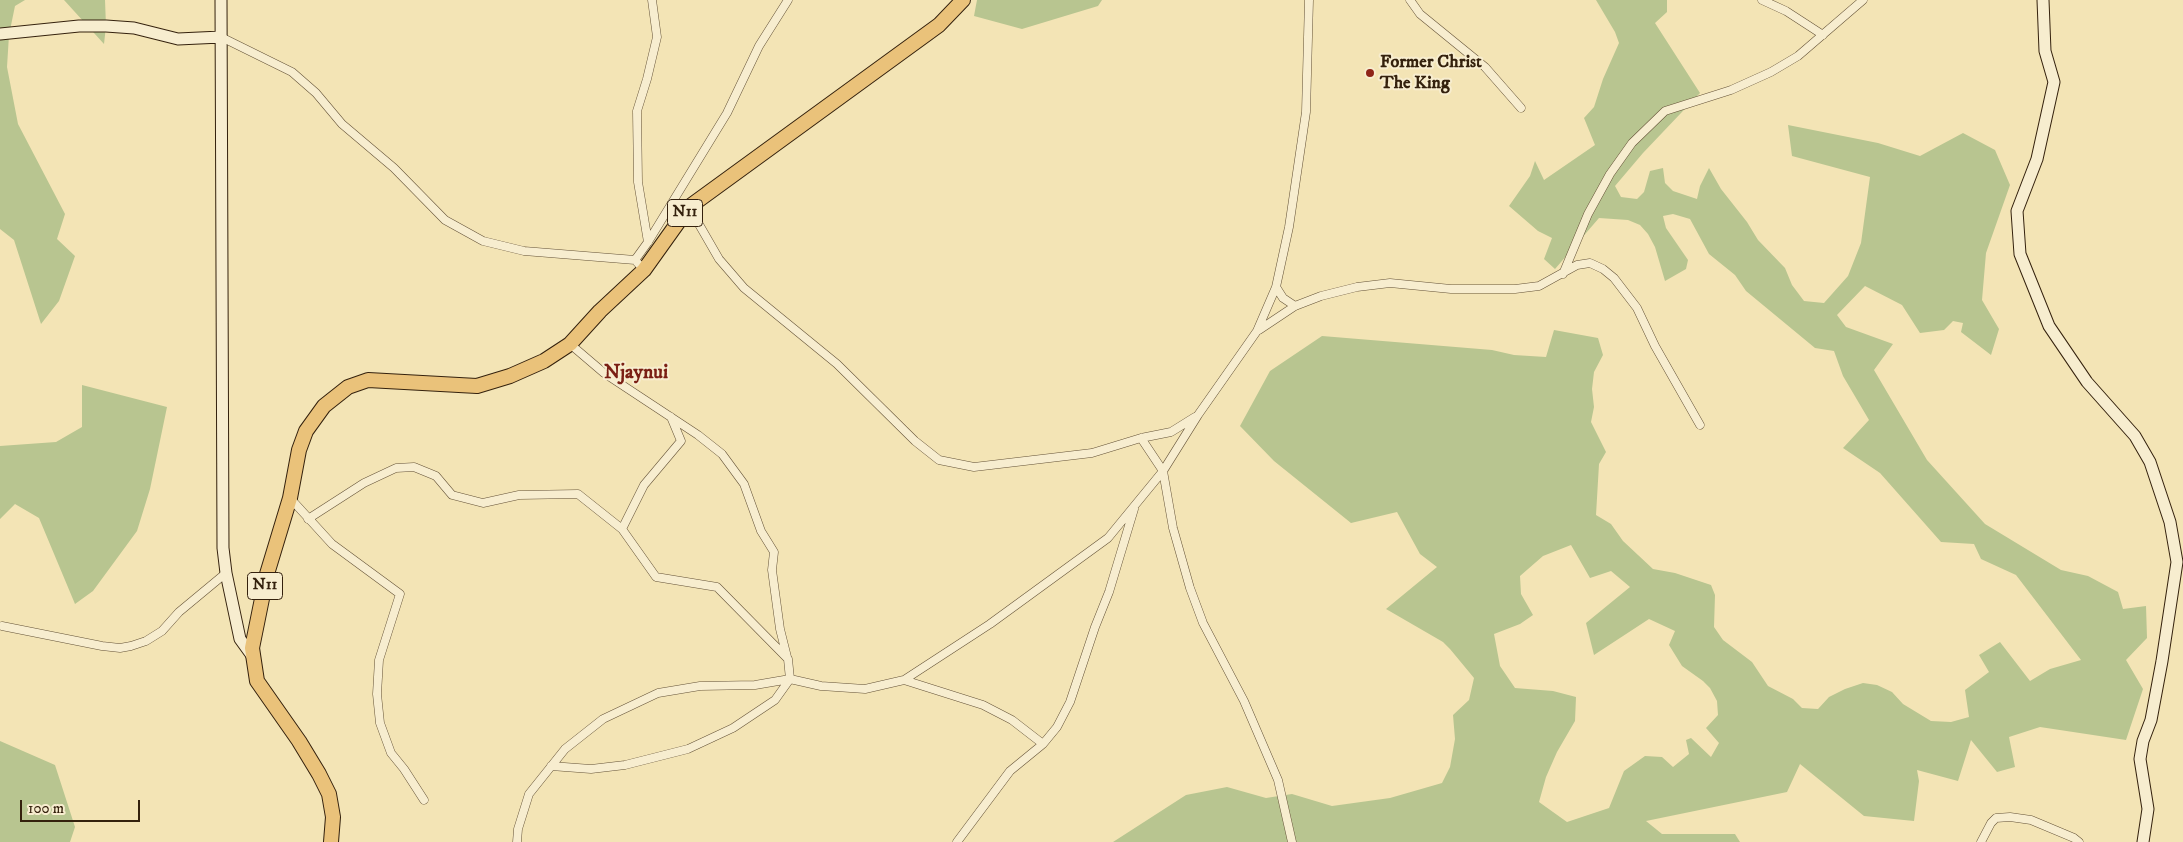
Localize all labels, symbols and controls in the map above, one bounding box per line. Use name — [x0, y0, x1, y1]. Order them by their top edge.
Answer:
place label: Former Christ The King — [1380, 52, 1482, 94]
marker: Former Christ The King — [1364, 67, 1376, 79]
road number: N11 — [668, 200, 702, 227]
district label: Njaynui — [604, 362, 668, 386]
road number: N11 — [248, 572, 282, 600]
scale bar — [22, 790, 142, 822]
text: 100 m — [28, 799, 64, 818]

